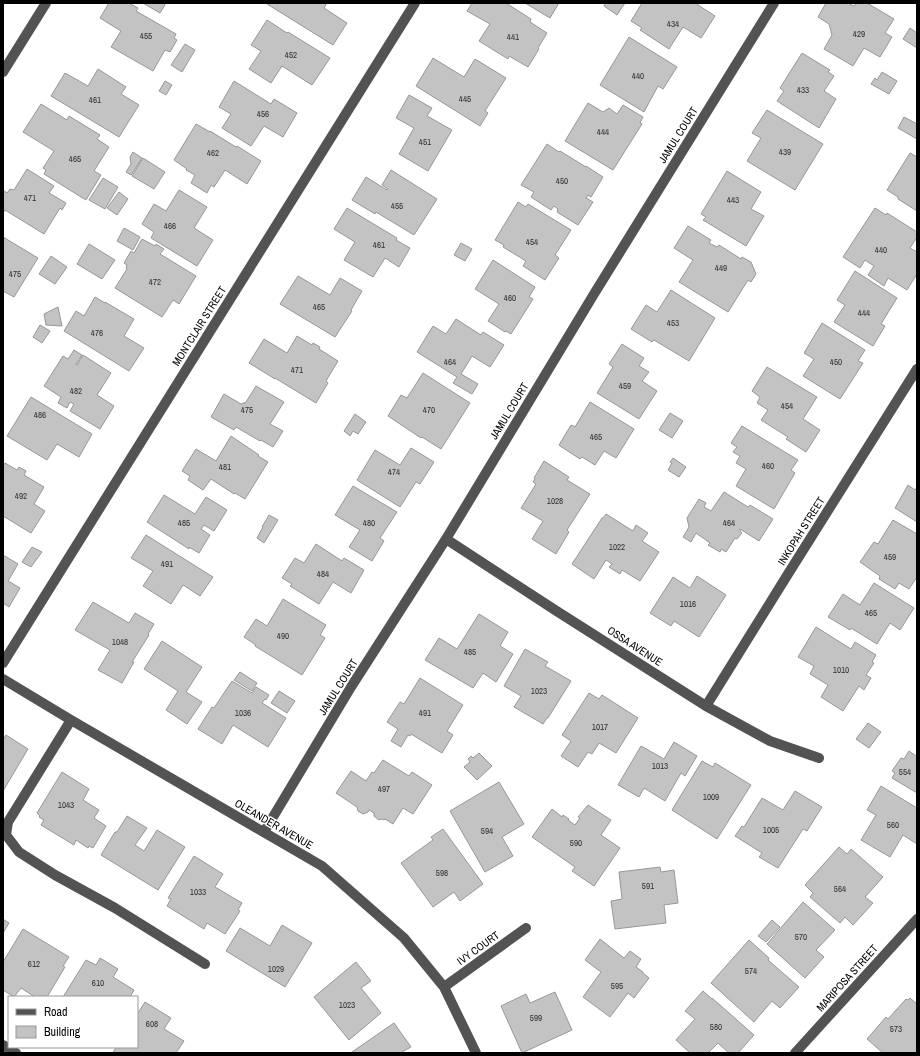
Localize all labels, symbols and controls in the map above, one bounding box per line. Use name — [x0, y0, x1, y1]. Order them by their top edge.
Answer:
house number: 434 — [667, 18, 679, 30]
house number: 429 — [853, 28, 865, 40]
house number: 455 — [140, 30, 152, 42]
house number: 441 — [507, 31, 519, 43]
house number: 452 — [285, 49, 297, 61]
house number: 440 — [632, 70, 644, 82]
house number: 433 — [797, 84, 809, 96]
house number: 445 — [459, 93, 471, 105]
house number: 461 — [89, 94, 101, 106]
street label: JAMUL COURT — [655, 104, 701, 166]
house number: 456 — [257, 108, 269, 120]
house number: 444 — [597, 126, 609, 138]
house number: 451 — [419, 136, 431, 148]
house number: 439 — [779, 146, 791, 158]
house number: 462 — [207, 147, 219, 159]
house number: 465 — [69, 153, 81, 165]
house number: 450 — [556, 175, 568, 187]
house number: 471 — [24, 192, 36, 204]
house number: 443 — [727, 194, 739, 206]
house number: 455 — [391, 200, 403, 212]
house number: 466 — [164, 220, 176, 232]
house number: 454 — [526, 236, 538, 248]
house number: 461 — [373, 239, 385, 251]
house number: 440 — [875, 244, 887, 256]
house number: 449 — [715, 262, 727, 274]
house number: 475 — [9, 268, 21, 280]
house number: 472 — [149, 276, 161, 288]
street label: MONTCLAIR STREET — [169, 283, 229, 368]
house number: 460 — [504, 292, 516, 304]
house number: 465 — [313, 301, 325, 313]
house number: 444 — [858, 307, 870, 319]
house number: 453 — [667, 317, 679, 329]
house number: 476 — [91, 327, 103, 339]
house number: 464 — [444, 356, 456, 368]
house number: 450 — [830, 356, 842, 368]
house number: 471 — [291, 364, 303, 376]
street label: JAMUL COURT — [487, 380, 532, 442]
house number: 459 — [619, 380, 631, 392]
house number: 482 — [70, 385, 82, 397]
house number: 454 — [781, 400, 793, 412]
house number: 475 — [241, 404, 253, 416]
house number: 470 — [423, 404, 435, 416]
house number: 486 — [34, 409, 46, 421]
house number: 465 — [590, 431, 602, 443]
house number: 460 — [762, 460, 774, 472]
house number: 481 — [219, 461, 231, 473]
house number: 474 — [388, 466, 400, 478]
house number: 492 — [15, 490, 27, 502]
street label: INKOPAH STREET — [774, 494, 828, 568]
house number: 1028 — [547, 495, 563, 507]
house number: 485 — [178, 517, 190, 529]
house number: 480 — [363, 517, 375, 529]
house number: 464 — [723, 517, 735, 529]
house number: 1022 — [609, 541, 625, 553]
house number: 459 — [884, 551, 896, 563]
house number: 491 — [161, 558, 173, 570]
house number: 484 — [317, 568, 329, 580]
house number: 1016 — [680, 598, 696, 610]
house number: 465 — [865, 607, 877, 619]
street label: OSSA AVENUE — [605, 623, 665, 669]
house number: 490 — [277, 630, 289, 642]
house number: 1048 — [112, 636, 128, 648]
house number: 485 — [464, 646, 476, 658]
street label: JAMUL COURT — [315, 656, 361, 718]
house number: 1010 — [833, 664, 849, 676]
house number: 1023 — [531, 685, 547, 697]
house number: 1036 — [235, 707, 251, 719]
house number: 491 — [419, 707, 431, 719]
house number: 1017 — [592, 721, 608, 733]
house number: 1013 — [652, 760, 668, 772]
house number: 554 — [899, 766, 911, 778]
house number: 497 — [378, 783, 390, 795]
house number: 1009 — [703, 791, 719, 803]
street label: OLEANDER AVENUE — [232, 796, 316, 852]
house number: 1043 — [58, 799, 74, 811]
house number: 560 — [887, 819, 899, 831]
house number: 1005 — [763, 824, 779, 836]
house number: 594 — [481, 825, 493, 837]
house number: 590 — [570, 837, 582, 849]
house number: 598 — [436, 867, 448, 879]
house number: 591 — [642, 880, 654, 892]
house number: 564 — [834, 883, 846, 895]
house number: 1033 — [190, 886, 206, 898]
street label: IVY COURT — [454, 928, 502, 968]
house number: 570 — [795, 931, 807, 943]
street label: MARIPOSA STREET — [813, 941, 881, 1014]
house number: 612 — [28, 958, 40, 970]
house number: 1029 — [268, 963, 284, 975]
house number: 574 — [745, 965, 757, 977]
house number: 610 — [92, 977, 104, 989]
house number: 595 — [611, 980, 623, 992]
legend — [8, 996, 138, 1048]
house number: 1023 — [339, 999, 355, 1011]
text: Road — [44, 1004, 68, 1020]
house number: 599 — [530, 1012, 542, 1024]
house number: 608 — [146, 1018, 158, 1030]
house number: 580 — [710, 1021, 722, 1033]
house number: 573 — [890, 1023, 902, 1035]
text: Building — [44, 1024, 81, 1040]

